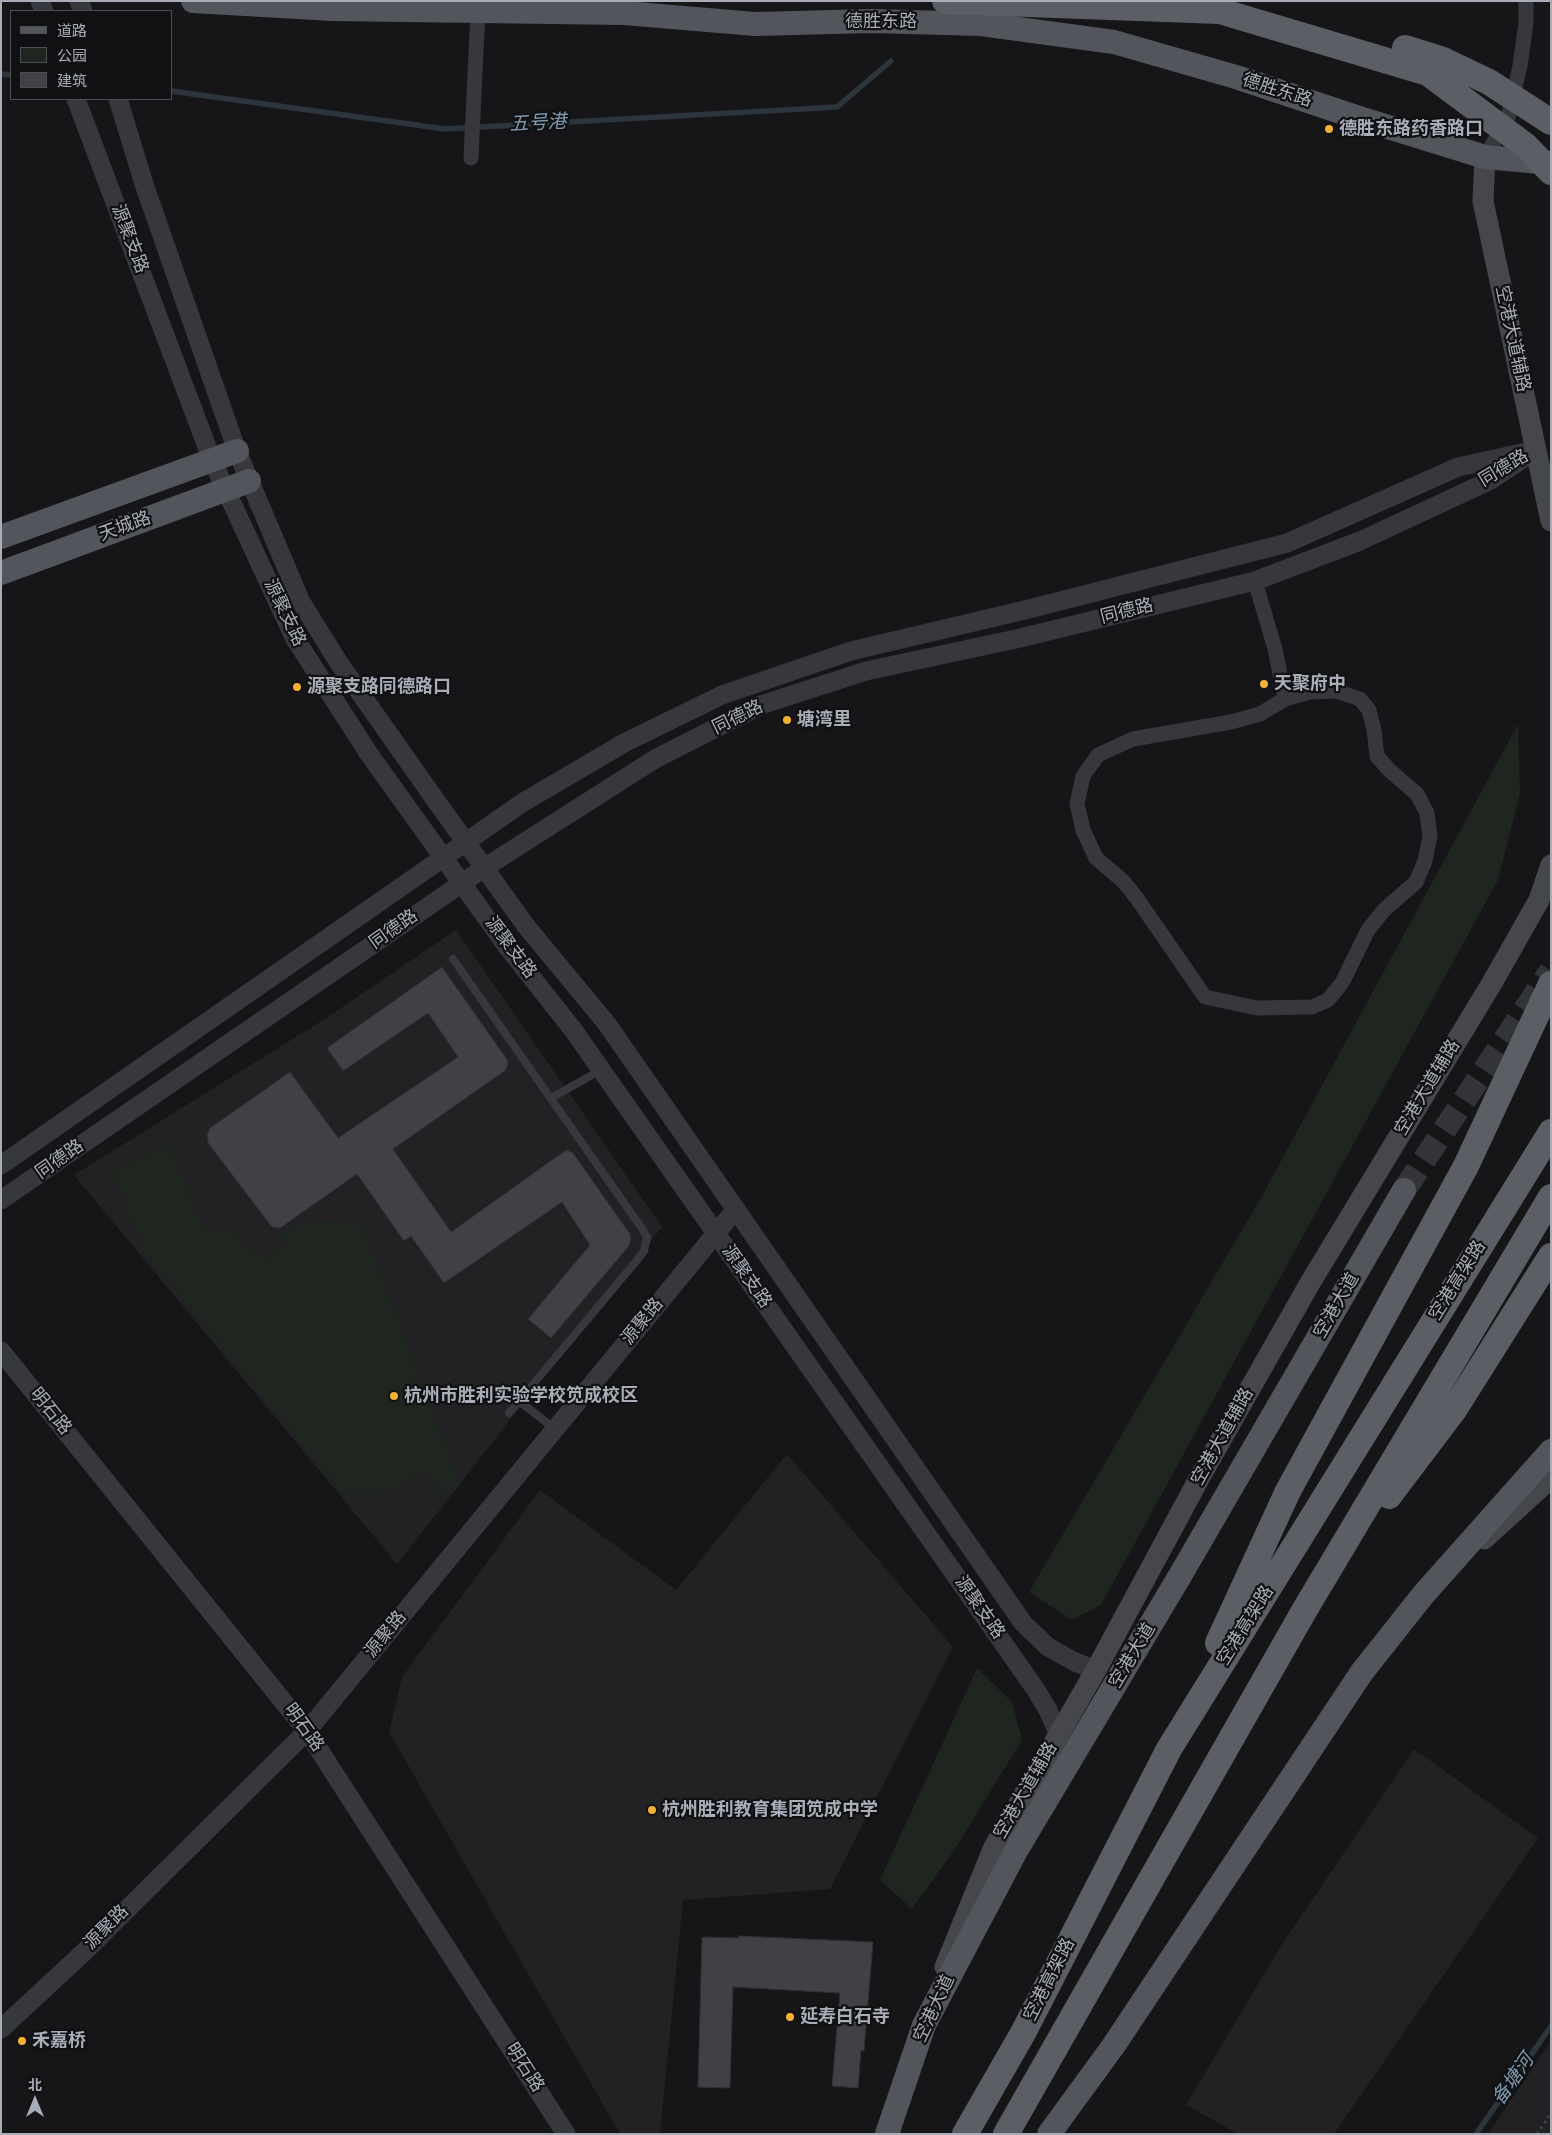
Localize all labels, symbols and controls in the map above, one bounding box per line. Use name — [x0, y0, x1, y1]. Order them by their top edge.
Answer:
legend — [10, 10, 172, 100]
street label: 德胜东路 — [845, 11, 917, 33]
text: 道路 — [57, 22, 87, 40]
text: 公园 — [57, 47, 87, 65]
street label: 德胜东路 — [1239, 70, 1315, 112]
text: 建筑 — [57, 72, 87, 90]
water label: 五号港 — [509, 111, 567, 137]
place label: 德胜东路药香路口 — [1339, 118, 1483, 140]
marker: 德胜东路药香路口 — [1323, 123, 1335, 135]
street label: 源聚支路 — [106, 202, 152, 276]
street label: 空港大道辅路 — [1490, 284, 1534, 394]
street label: 同德路 — [1475, 446, 1533, 492]
street label: 天城路 — [96, 508, 154, 546]
street label: 源聚支路 — [259, 576, 309, 650]
street label: 同德路 — [1098, 595, 1156, 629]
place label: 天聚府中 — [1274, 673, 1346, 695]
place label: 源聚支路同德路口 — [307, 676, 451, 698]
marker: 天聚府中 — [1258, 678, 1270, 690]
marker: 源聚支路同德路口 — [291, 681, 303, 693]
street label: 同德路 — [709, 696, 767, 740]
place label: 塘湾里 — [797, 709, 851, 731]
marker: 塘湾里 — [781, 714, 793, 726]
street label: 同德路 — [366, 906, 422, 954]
street label: 源聚支路 — [480, 913, 540, 983]
street label: 空港大道辅路 — [1391, 1036, 1465, 1140]
street label: 同德路 — [32, 1136, 88, 1184]
street label: 空港高架路 — [1425, 1237, 1491, 1325]
street label: 源聚支路 — [717, 1241, 775, 1313]
street label: 空港大道 — [1310, 1269, 1364, 1343]
street label: 源聚路 — [618, 1294, 668, 1350]
street label: 明石路 — [25, 1384, 75, 1440]
place label: 杭州市胜利实验学校笕成校区 — [404, 1385, 638, 1407]
street label: 空港大道辅路 — [1187, 1385, 1259, 1489]
marker: 杭州市胜利实验学校笕成校区 — [388, 1390, 400, 1402]
street label: 源聚支路 — [950, 1572, 1008, 1644]
street label: 空港高架路 — [1213, 1582, 1279, 1670]
street label: 源聚路 — [361, 1607, 411, 1663]
street label: 空港大道 — [1105, 1620, 1161, 1692]
street label: 明石路 — [278, 1700, 328, 1756]
street label: 空港大道辅路 — [990, 1739, 1062, 1843]
place label: 杭州胜利教育集团笕成中学 — [662, 1799, 878, 1821]
marker: 杭州胜利教育集团笕成中学 — [646, 1804, 658, 1816]
street label: 源聚路 — [80, 1901, 134, 1955]
street label: 空港高架路 — [1020, 1935, 1080, 2025]
street label: 空港大道 — [910, 1972, 960, 2046]
place label: 延寿白石寺 — [800, 2006, 890, 2028]
marker: 延寿白石寺 — [784, 2011, 796, 2023]
place label: 禾嘉桥 — [32, 2030, 86, 2052]
marker: 禾嘉桥 — [16, 2035, 28, 2047]
street label: 明石路 — [500, 2039, 548, 2097]
water label: 备塘河 — [1488, 2050, 1540, 2110]
north arrow — [10, 2075, 60, 2125]
text: 北 — [28, 2077, 42, 2093]

